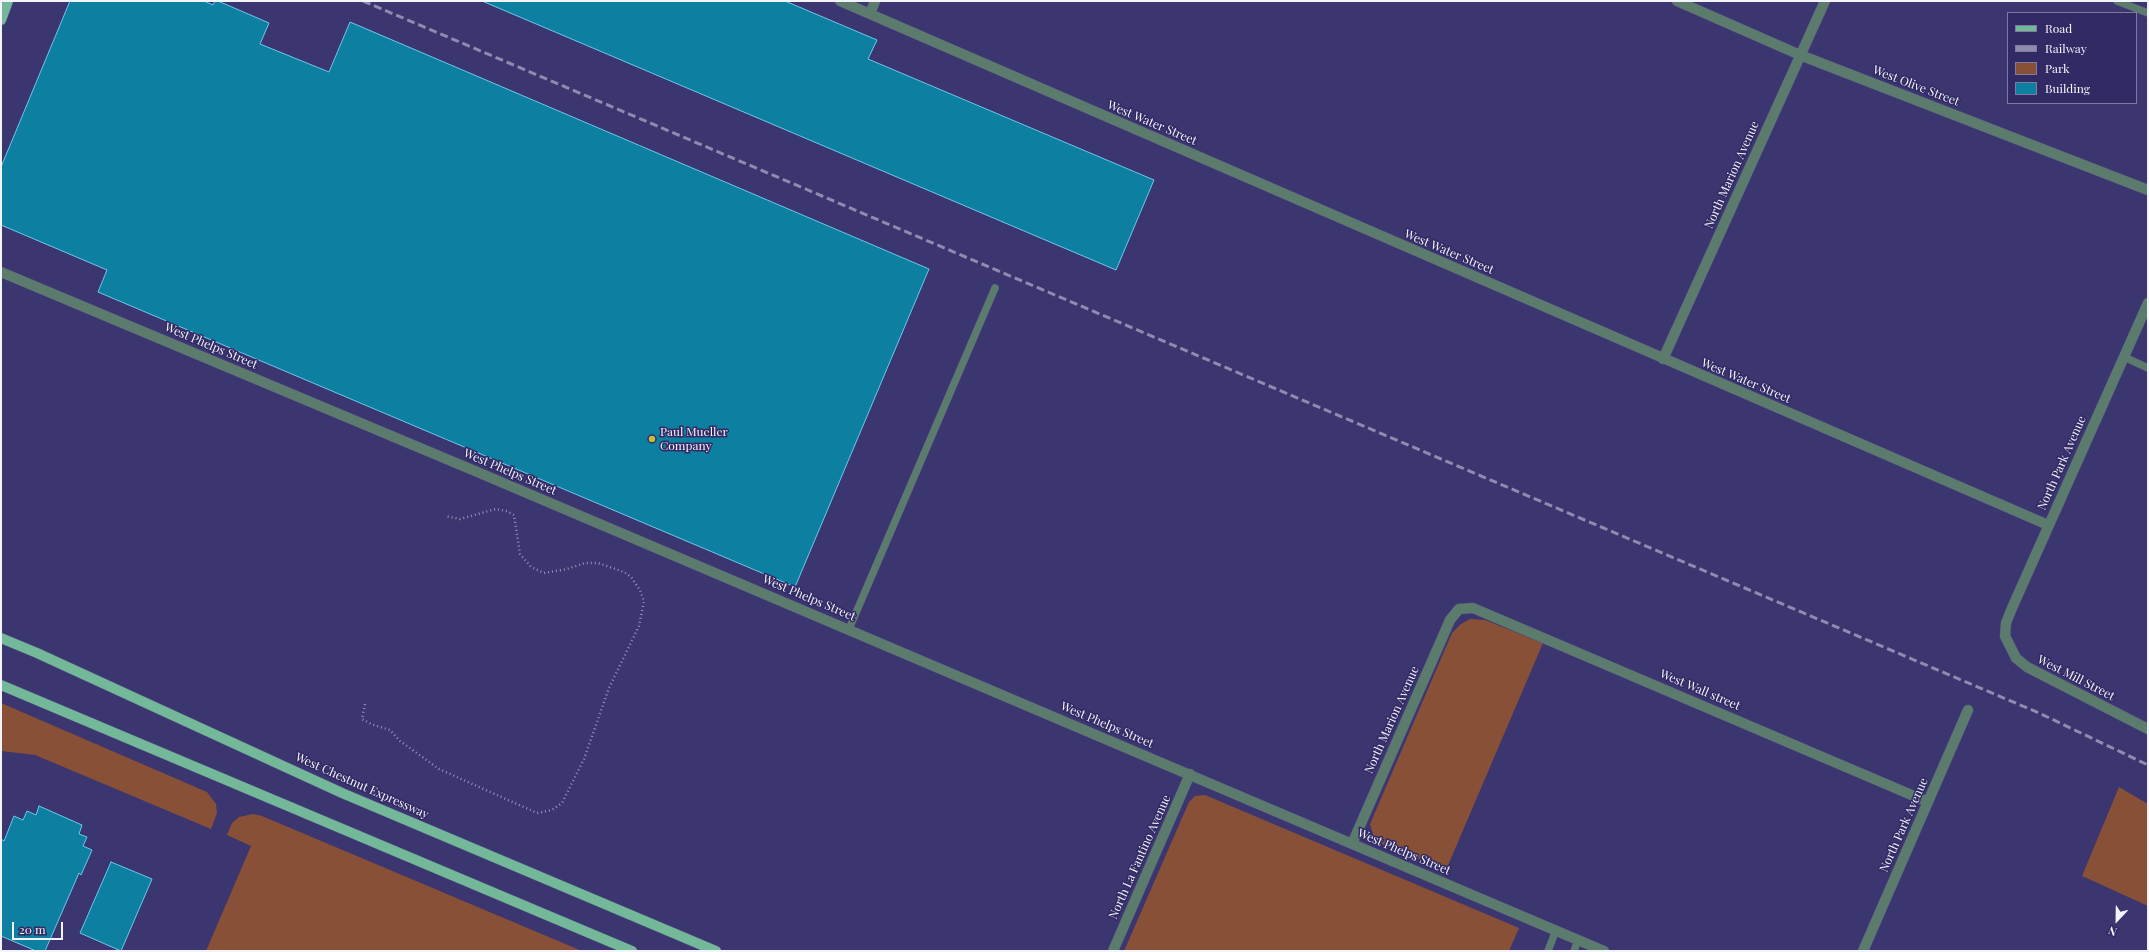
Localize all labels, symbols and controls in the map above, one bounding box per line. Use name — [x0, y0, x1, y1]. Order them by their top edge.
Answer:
legend — [2007, 12, 2137, 104]
text: Road — [2045, 20, 2072, 36]
text: Railway — [2045, 40, 2087, 56]
text: Park — [2045, 60, 2070, 76]
street label: West Olive Street — [1871, 63, 1961, 109]
text: Building — [2045, 80, 2090, 96]
street label: West Water Street — [1105, 98, 1199, 148]
street label: North Marion Avenue — [1702, 119, 1762, 231]
street label: West Water Street — [1402, 227, 1496, 277]
street label: West Phelps Street — [162, 320, 260, 372]
street label: West Water Street — [1699, 356, 1793, 406]
street label: North Park Avenue — [2035, 414, 2089, 512]
place label: Paul Mueller Company — [660, 425, 728, 453]
marker: Paul Mueller Company — [647, 434, 657, 444]
street label: West Phelps Street — [461, 446, 559, 498]
street label: West Phelps Street — [760, 572, 858, 624]
street label: West Mill Street — [2035, 652, 2117, 704]
street label: North Marion Avenue — [1362, 664, 1422, 776]
street label: West Wall street — [1658, 667, 1742, 713]
street label: West Phelps Street — [1058, 699, 1156, 751]
street label: West Chestnut Expressway — [293, 750, 431, 822]
street label: North Park Avenue — [1877, 776, 1931, 874]
street label: North La Fantino Avenue — [1106, 793, 1174, 921]
street label: West Phelps Street — [1355, 826, 1453, 878]
north arrow — [2097, 900, 2137, 940]
scale bar — [14, 914, 65, 940]
text: 20 m — [19, 921, 46, 937]
text: N — [2106, 923, 2119, 940]

